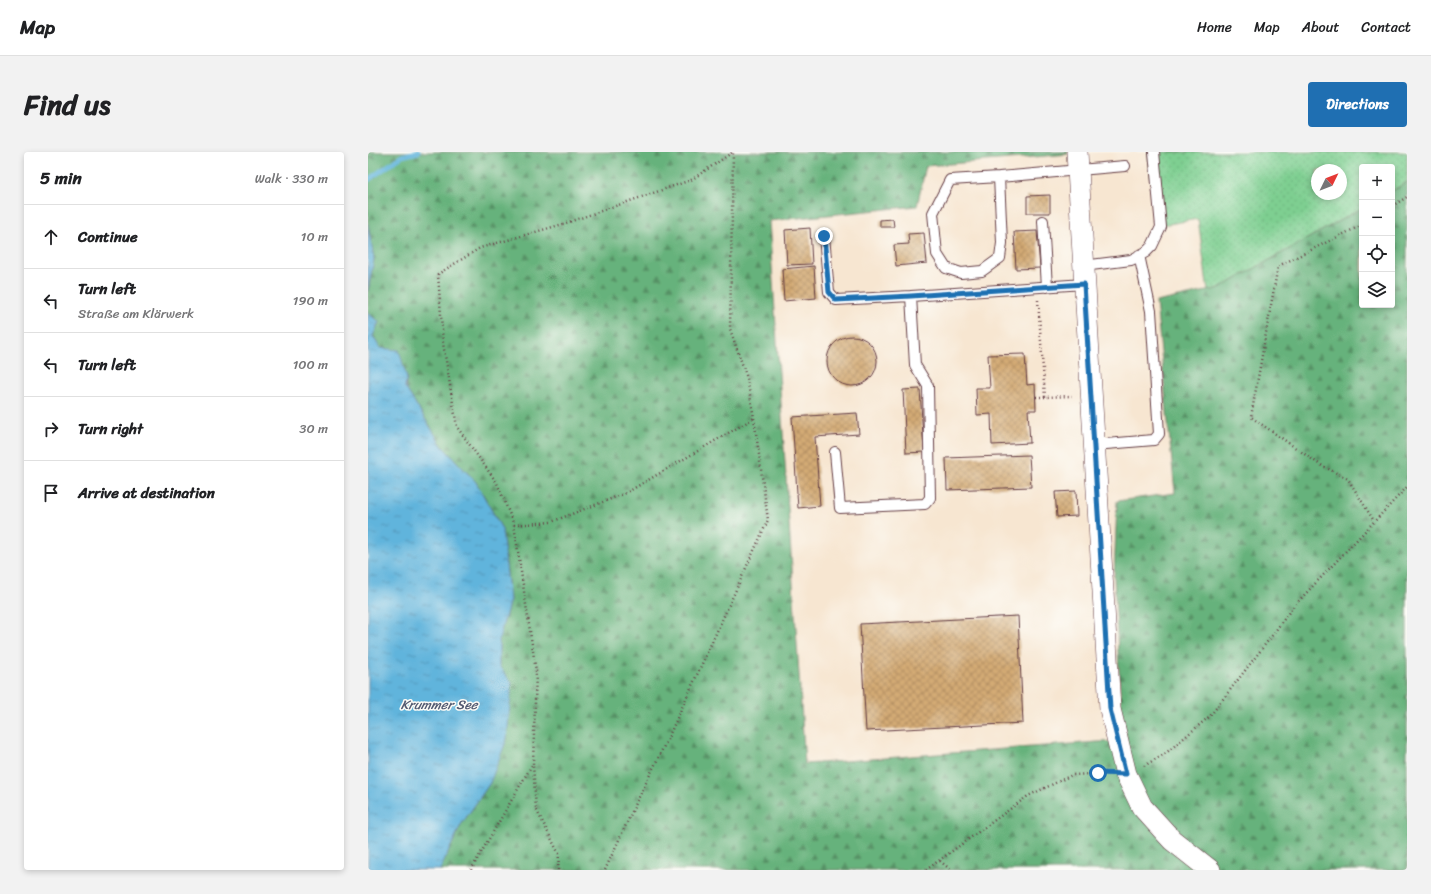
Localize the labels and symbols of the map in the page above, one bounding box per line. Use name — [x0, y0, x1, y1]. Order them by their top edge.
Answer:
north arrow — [1311, 164, 1347, 200]
route end — [815, 227, 833, 245]
water label: Krummer See — [401, 693, 479, 716]
route start — [1089, 764, 1107, 782]

